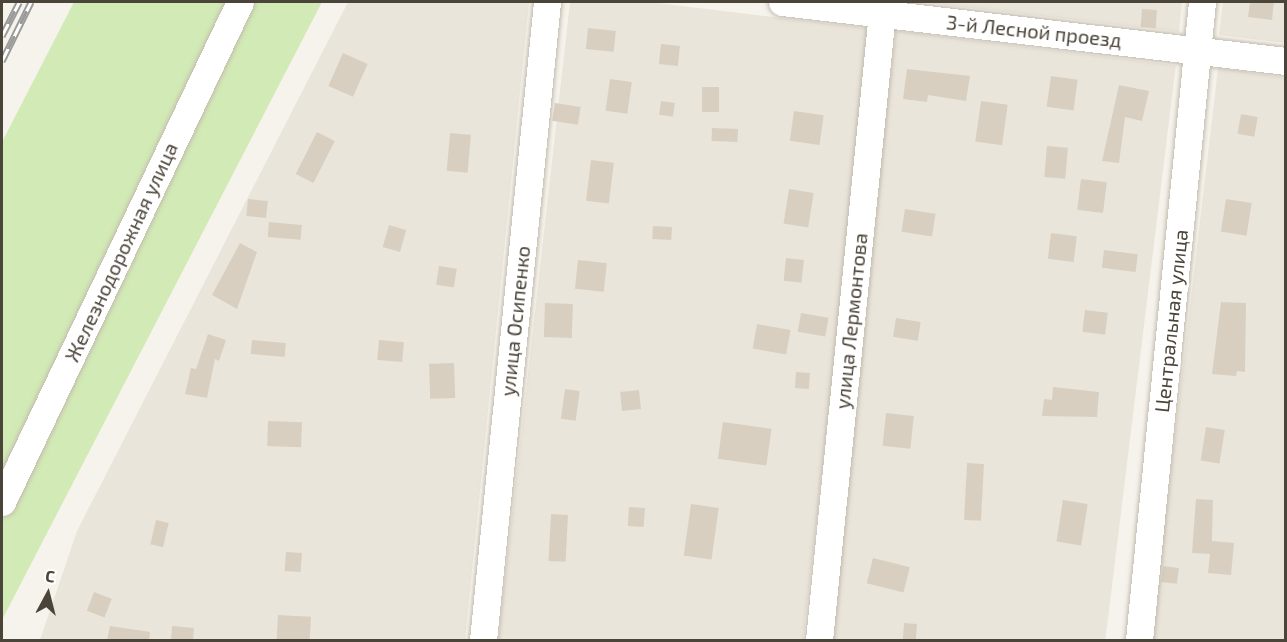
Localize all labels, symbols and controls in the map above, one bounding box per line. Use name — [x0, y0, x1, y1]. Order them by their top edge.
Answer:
street label: 3-й Лесной проезд — [945, 10, 1123, 52]
street label: Железнодорожная улица — [60, 138, 182, 366]
street label: Центральная улица — [1149, 228, 1193, 414]
street label: улица Лермонтова — [830, 232, 872, 410]
street label: улица Осипенко — [495, 245, 535, 397]
north arrow — [18, 564, 78, 624]
text: С — [44, 566, 56, 586]

